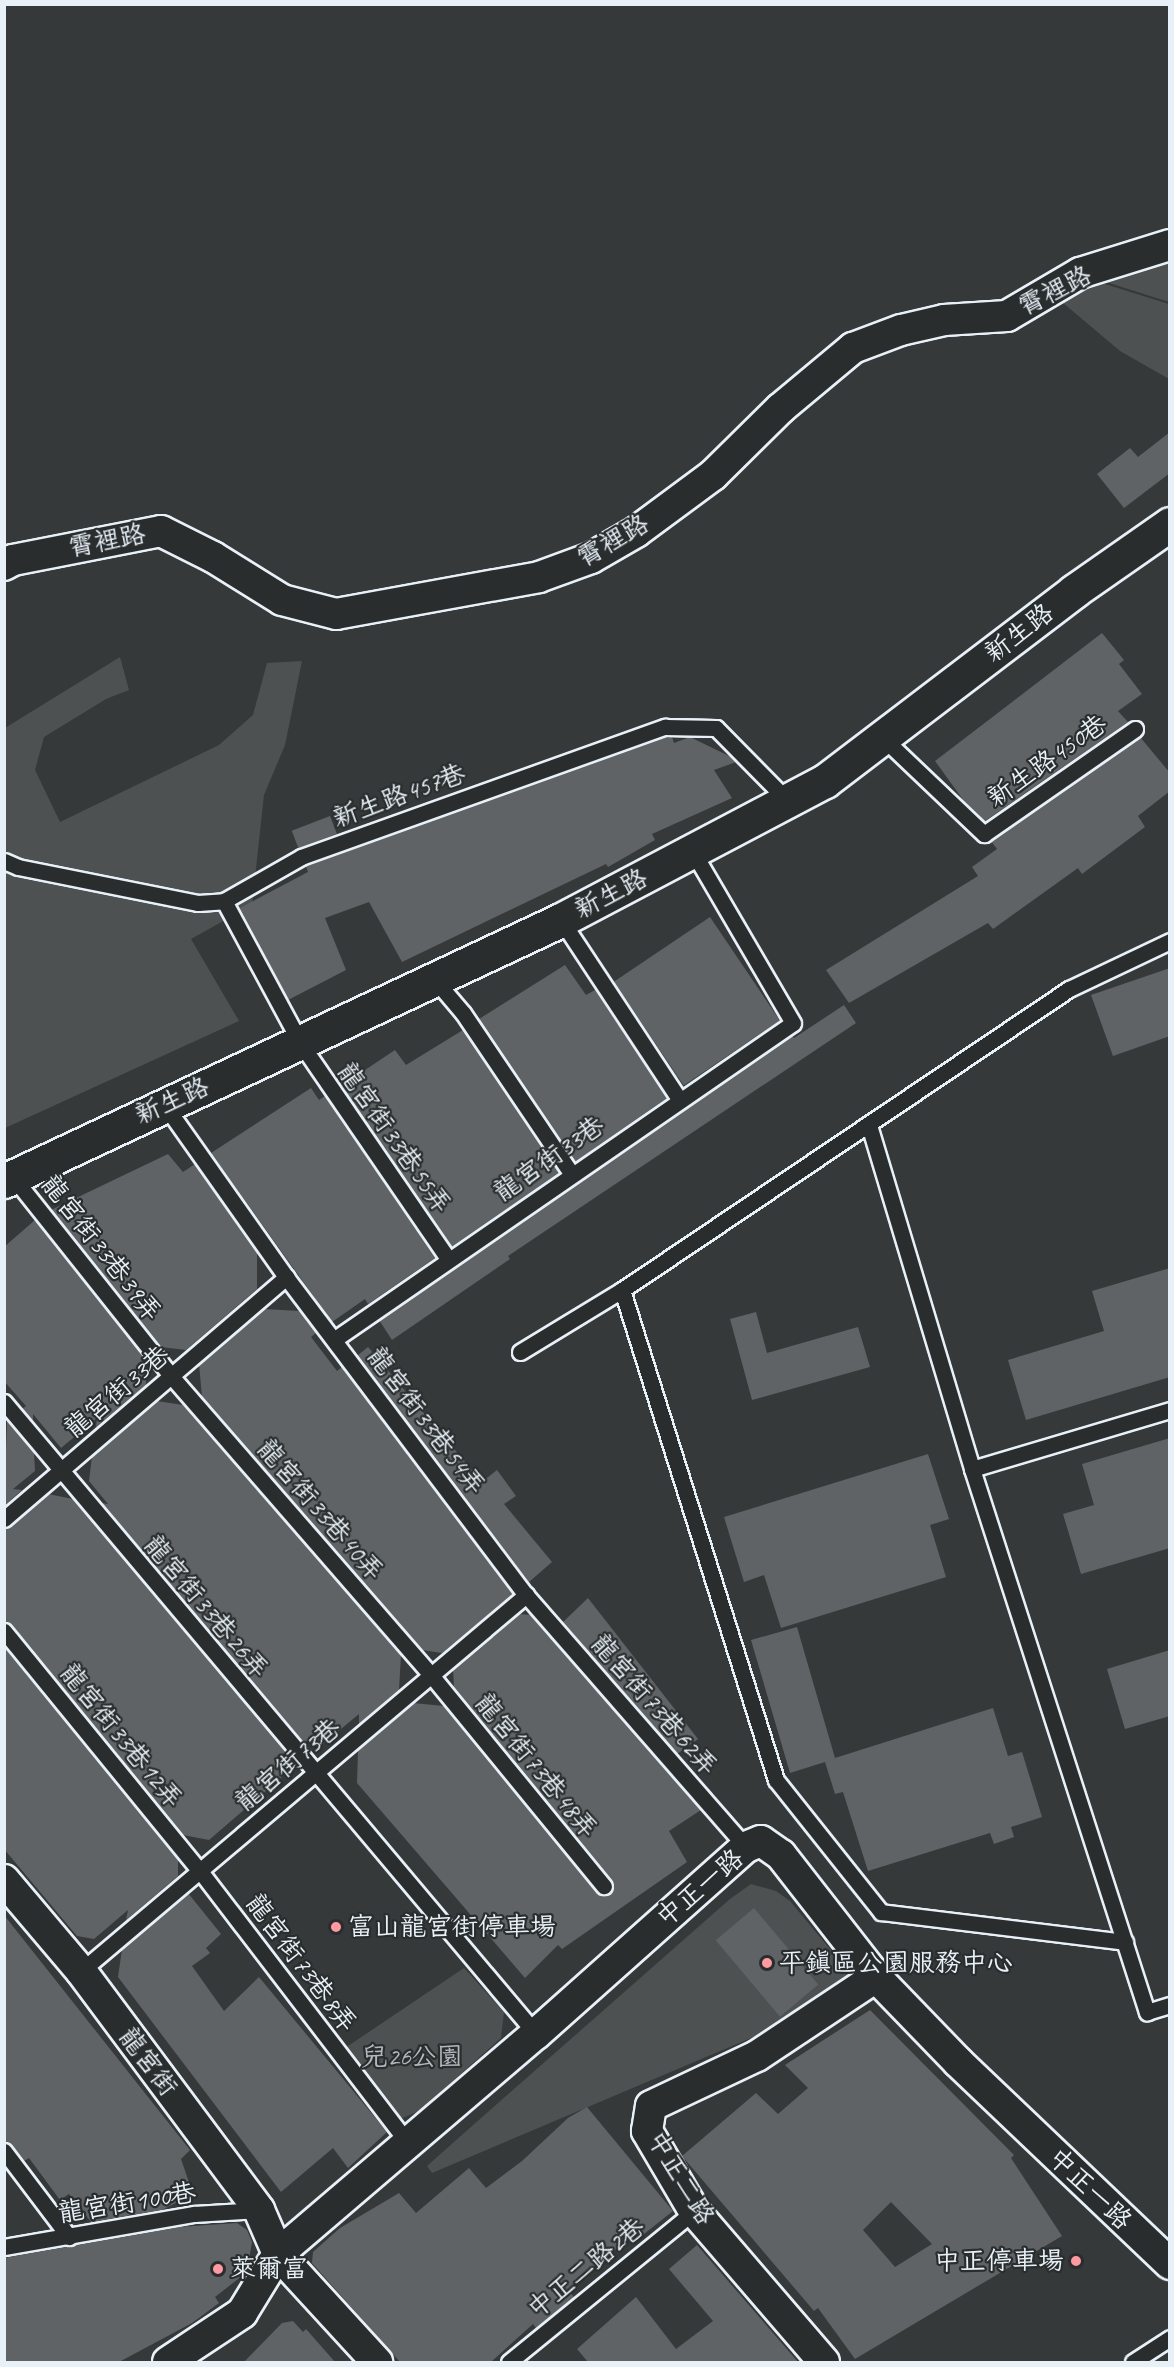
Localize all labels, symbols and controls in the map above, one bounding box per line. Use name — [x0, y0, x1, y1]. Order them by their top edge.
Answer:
street label: 霄裡路 — [1013, 259, 1097, 323]
street label: 霄裡路 — [571, 508, 655, 574]
street label: 霄裡路 — [66, 518, 148, 564]
street label: 新生路 — [978, 597, 1060, 669]
street label: 新生路450巷 — [981, 708, 1113, 814]
street label: 新生路457巷 — [328, 758, 470, 834]
street label: 新生路 — [569, 862, 653, 926]
street label: 龍宮街33巷55弄 — [331, 1057, 457, 1219]
street label: 新生路 — [130, 1071, 214, 1131]
street label: 龍宮街33巷 — [488, 1110, 610, 1208]
street label: 龍宮街33巷39弄 — [34, 1169, 168, 1327]
street label: 龍宮街33巷 — [58, 1339, 176, 1445]
street label: 龍宮街33巷54弄 — [360, 1341, 492, 1501]
street label: 龍宮街33巷40弄 — [250, 1433, 390, 1587]
street label: 龍宮街33巷26弄 — [137, 1529, 275, 1685]
street label: 龍宮街73巷62弄 — [584, 1628, 724, 1782]
street label: 龍宮街33巷12弄 — [53, 1657, 189, 1815]
street label: 龍宮街73巷48弄 — [468, 1687, 604, 1845]
street label: 龍宮街73巷 — [229, 1712, 347, 1818]
street label: 中正一路 — [650, 1843, 750, 1933]
street label: 龍宮街73巷8弄 — [239, 1888, 363, 2038]
place label: 富山龍宮街停車場 — [348, 1911, 556, 1943]
marker: 富山龍宮街停車場 — [329, 1920, 343, 1934]
place label: 平鎮區公園服務中心 — [779, 1947, 1013, 1979]
marker: 平鎮區公園服務中心 — [760, 1956, 774, 1970]
street label: 龍宮街 — [112, 2021, 184, 2103]
park label: 兒26公園 — [361, 2041, 463, 2073]
street label: 中正二路 — [641, 2125, 721, 2231]
street label: 中正一路 — [1042, 2142, 1138, 2236]
street label: 龍宮街100巷 — [56, 2177, 198, 2229]
street label: 中正二路2巷 — [521, 2211, 651, 2325]
place label: 中正停車場 — [934, 2245, 1064, 2277]
place label: 萊爾富 — [230, 2253, 308, 2285]
marker: 中正停車場 — [1069, 2254, 1083, 2268]
marker: 萊爾富 — [211, 2262, 225, 2276]

